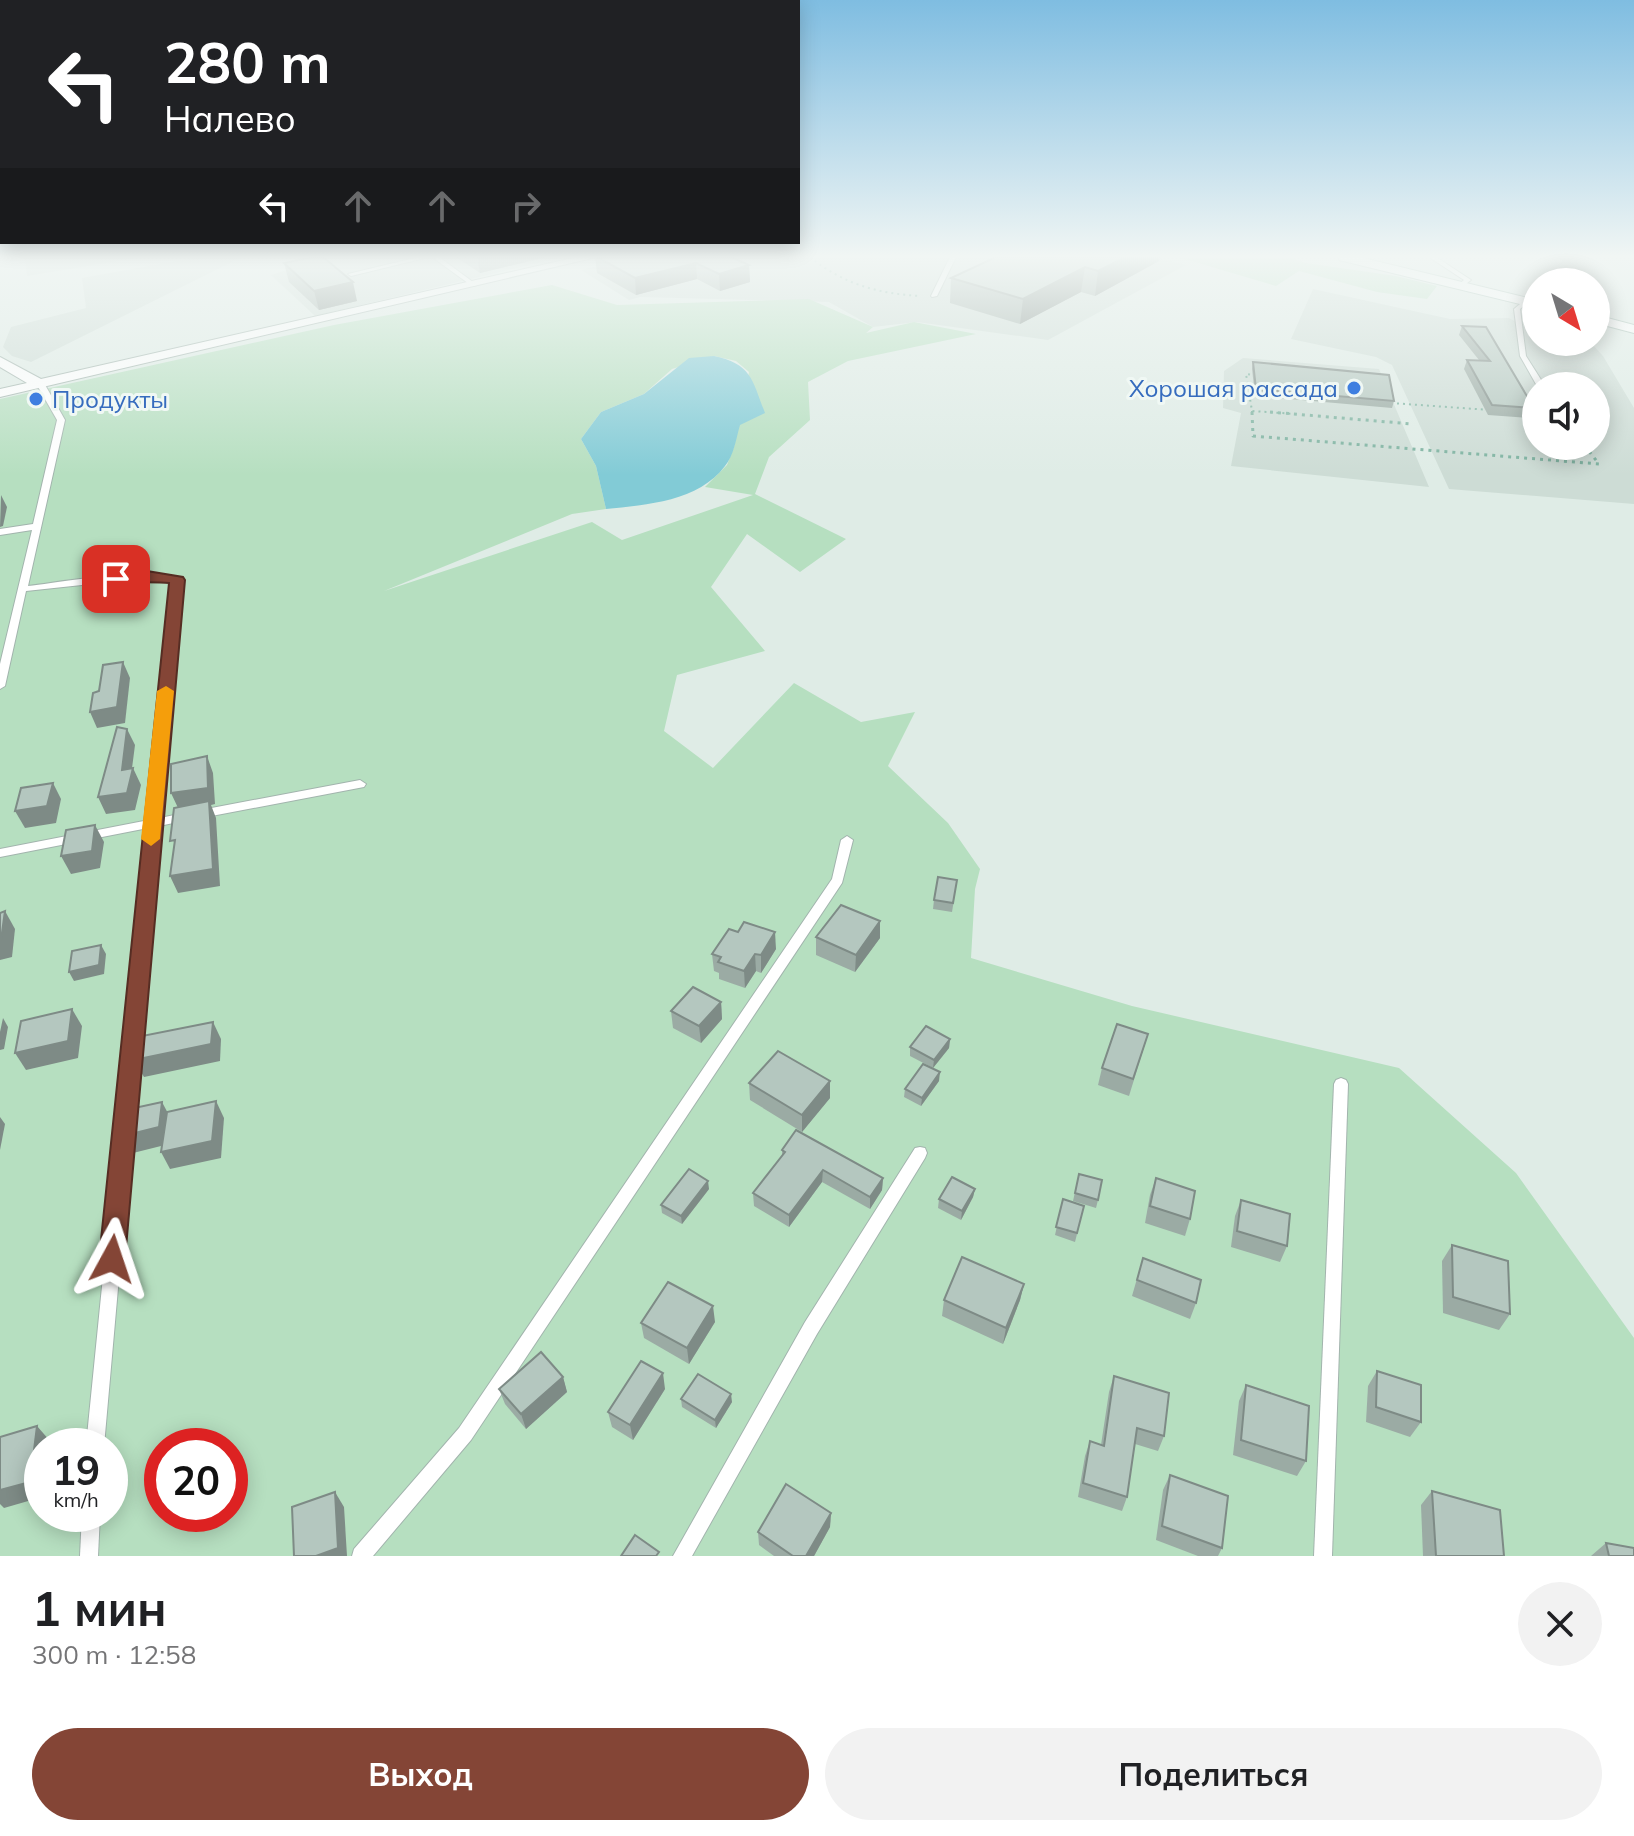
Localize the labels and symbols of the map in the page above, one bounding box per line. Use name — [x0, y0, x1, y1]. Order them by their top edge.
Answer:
north arrow — [1522, 268, 1610, 356]
place label: Хорошая рассада — [1129, 373, 1338, 403]
marker: Хорошая рассада — [1345, 379, 1363, 397]
place label: Продукты — [52, 384, 168, 414]
marker: Продукты — [27, 390, 45, 408]
pin — [82, 545, 150, 613]
position arrow — [70, 1217, 154, 1301]
speed limit sign: 20 — [144, 1428, 248, 1532]

